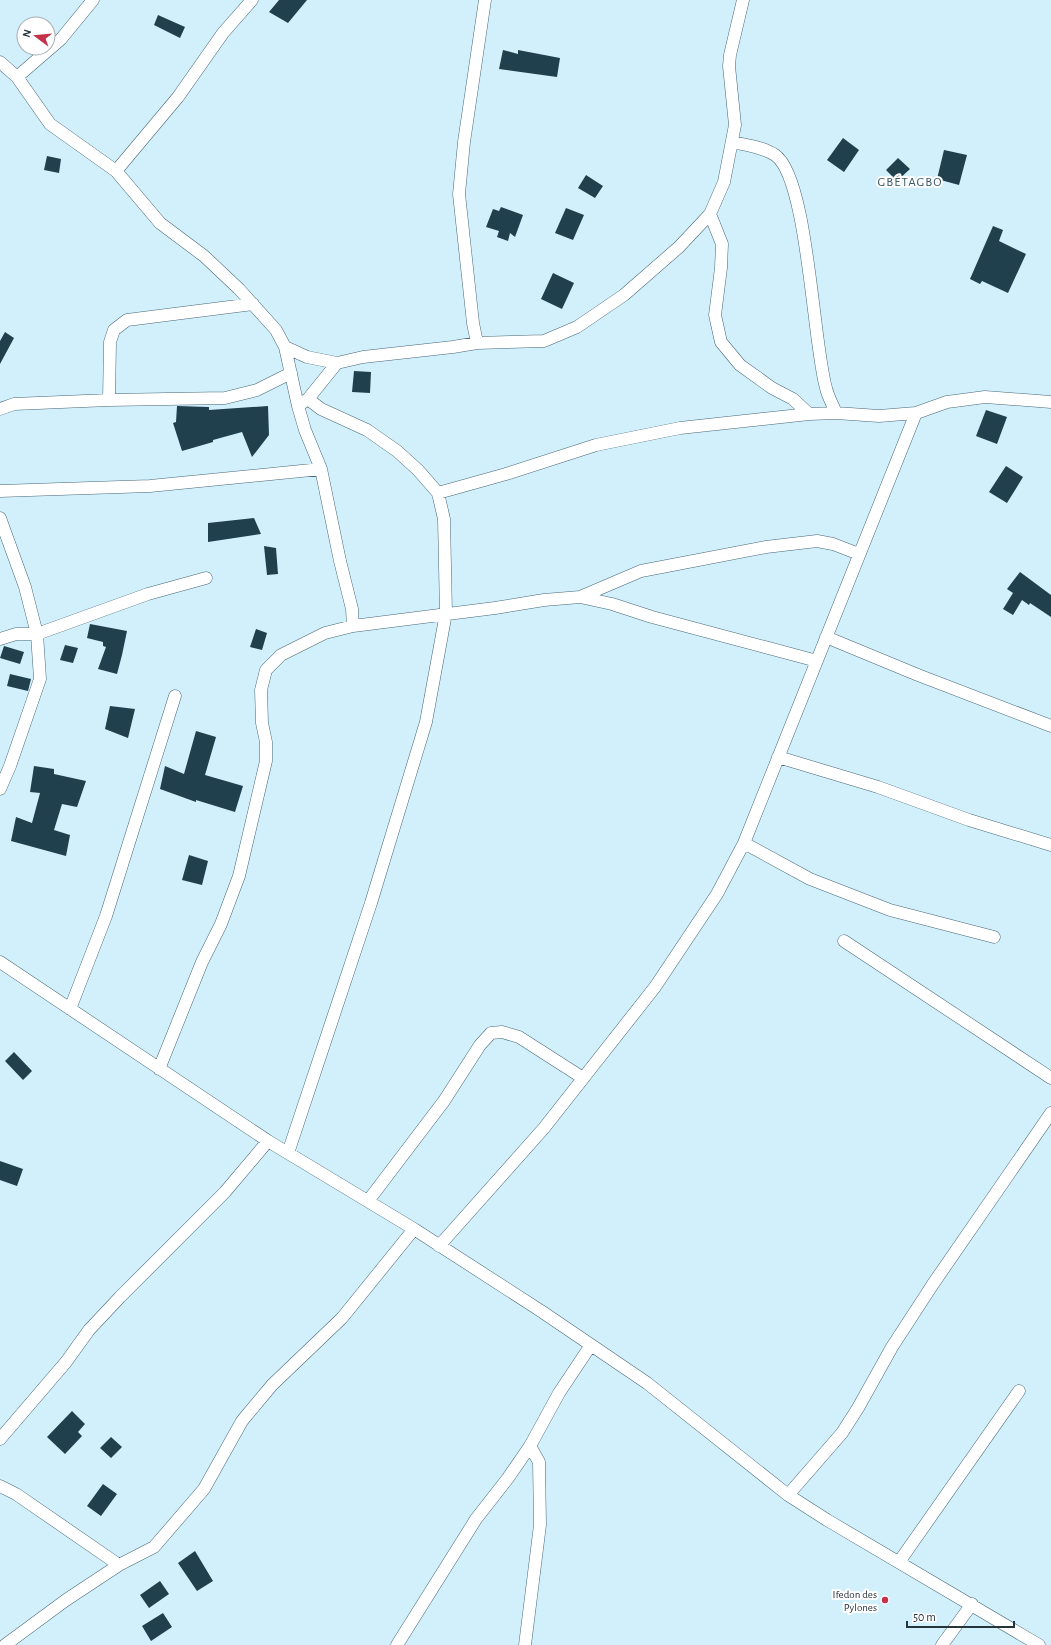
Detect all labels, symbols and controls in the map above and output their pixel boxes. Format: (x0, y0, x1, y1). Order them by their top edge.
north arrow (16, 16, 56, 56)
text: N (21, 28, 33, 39)
district label: GBÉTAGBO (877, 175, 943, 189)
place label: Ifedon des Pylones (833, 1589, 877, 1613)
marker: Ifedon des Pylones (880, 1595, 890, 1605)
scale bar (907, 1603, 1014, 1629)
text: 50 m (913, 1611, 936, 1623)

